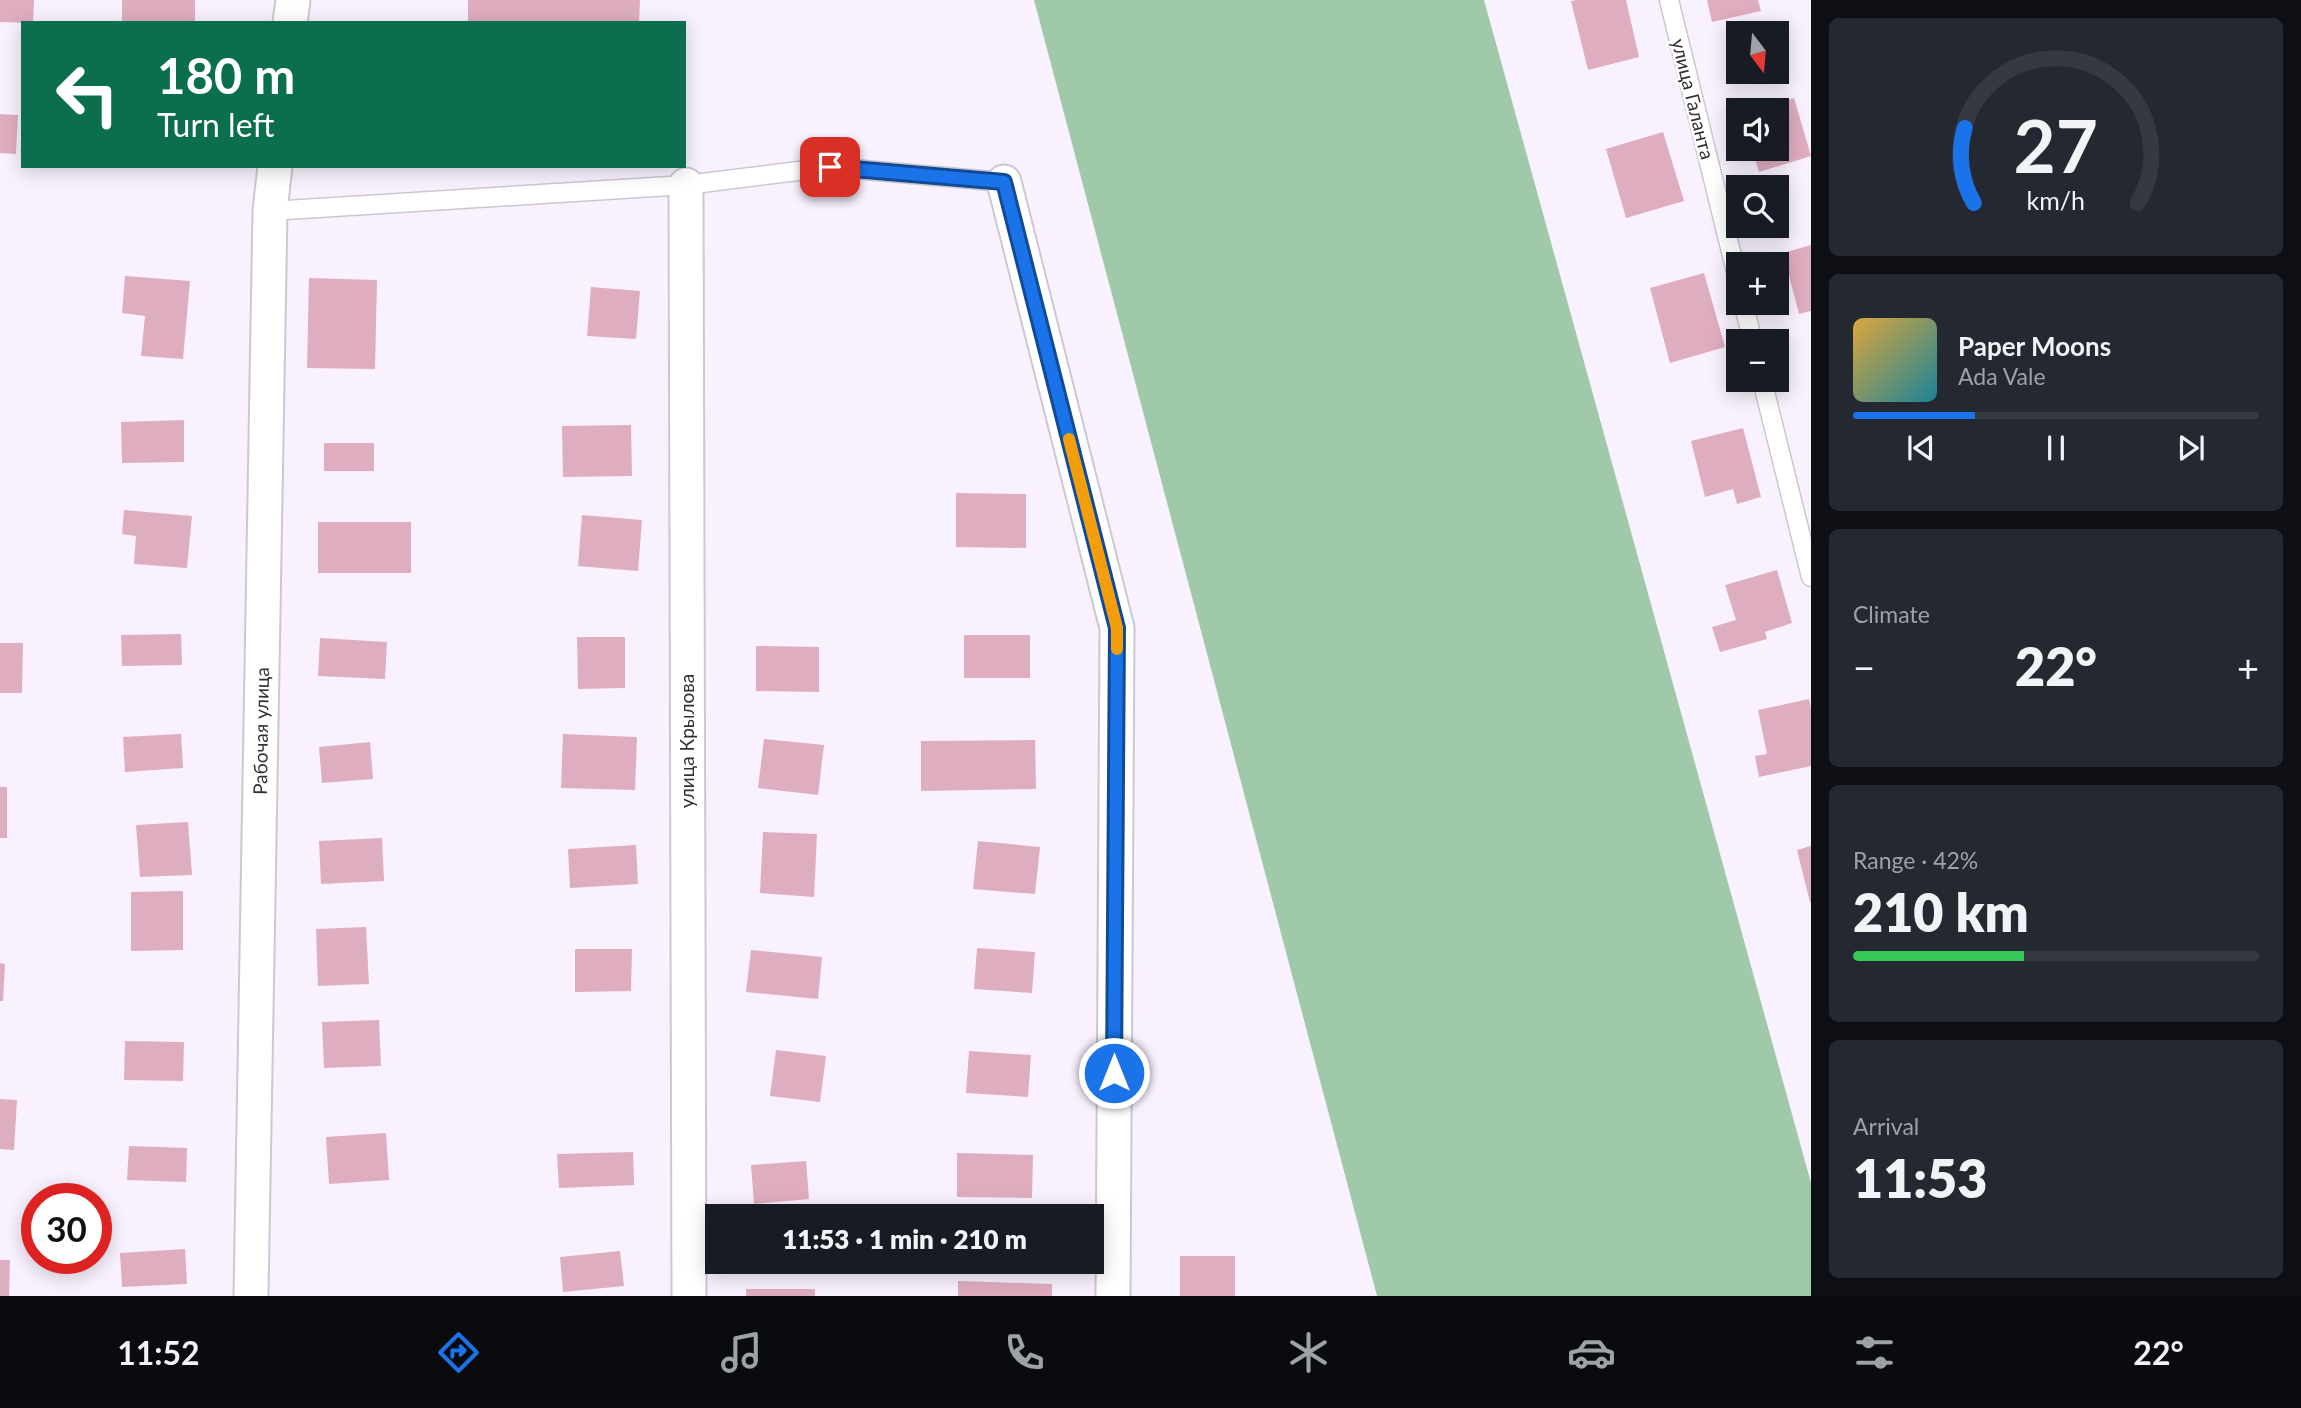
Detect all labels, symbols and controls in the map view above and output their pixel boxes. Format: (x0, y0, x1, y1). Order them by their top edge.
north arrow (1726, 21, 1788, 84)
map controls (1726, 21, 1789, 392)
street label: улица Галанта (1667, 36, 1720, 162)
text: 180 m (157, 46, 295, 104)
icon: left (42, 49, 133, 140)
button: sound (1726, 98, 1789, 161)
text: 27 (2014, 101, 2098, 189)
text: Turn left (157, 105, 274, 144)
pin (800, 137, 860, 197)
icon: arrive (811, 148, 849, 186)
button: search (1726, 175, 1789, 238)
text: km/h (2027, 185, 2085, 215)
button: + (1726, 252, 1789, 315)
button: − (1726, 329, 1789, 392)
text: Paper Moons (1958, 330, 2111, 362)
text: Ada Vale (1958, 362, 2046, 390)
icon: previous (1902, 429, 1940, 467)
icon: pause (2037, 429, 2075, 467)
icon: next (2172, 429, 2210, 467)
text: Climate (1853, 600, 1930, 628)
text: 22° (2015, 635, 2097, 697)
text: − (1853, 644, 1875, 690)
text: + (2237, 644, 2259, 690)
street label: Рабочая улица (248, 667, 273, 795)
street label: улица Крылова (675, 674, 698, 808)
text: Range · 42% (1853, 846, 1978, 874)
text: 210 km (1853, 881, 2029, 943)
position arrow (1077, 1036, 1151, 1110)
text: Arrival (1853, 1112, 1919, 1140)
text: 11:53 (1853, 1147, 1987, 1209)
speed limit sign: 30 (21, 1183, 112, 1274)
text: 11:53 · 1 min · 210 m (782, 1223, 1027, 1255)
icon: directions (434, 1328, 483, 1377)
icon: music (717, 1328, 766, 1377)
icon: phone (1000, 1328, 1049, 1377)
icon: climate (1284, 1328, 1333, 1377)
icon: car (1567, 1328, 1616, 1377)
icon: filters (1850, 1328, 1899, 1377)
text: 11:52 (117, 1333, 200, 1372)
text: 22° (2133, 1333, 2184, 1372)

